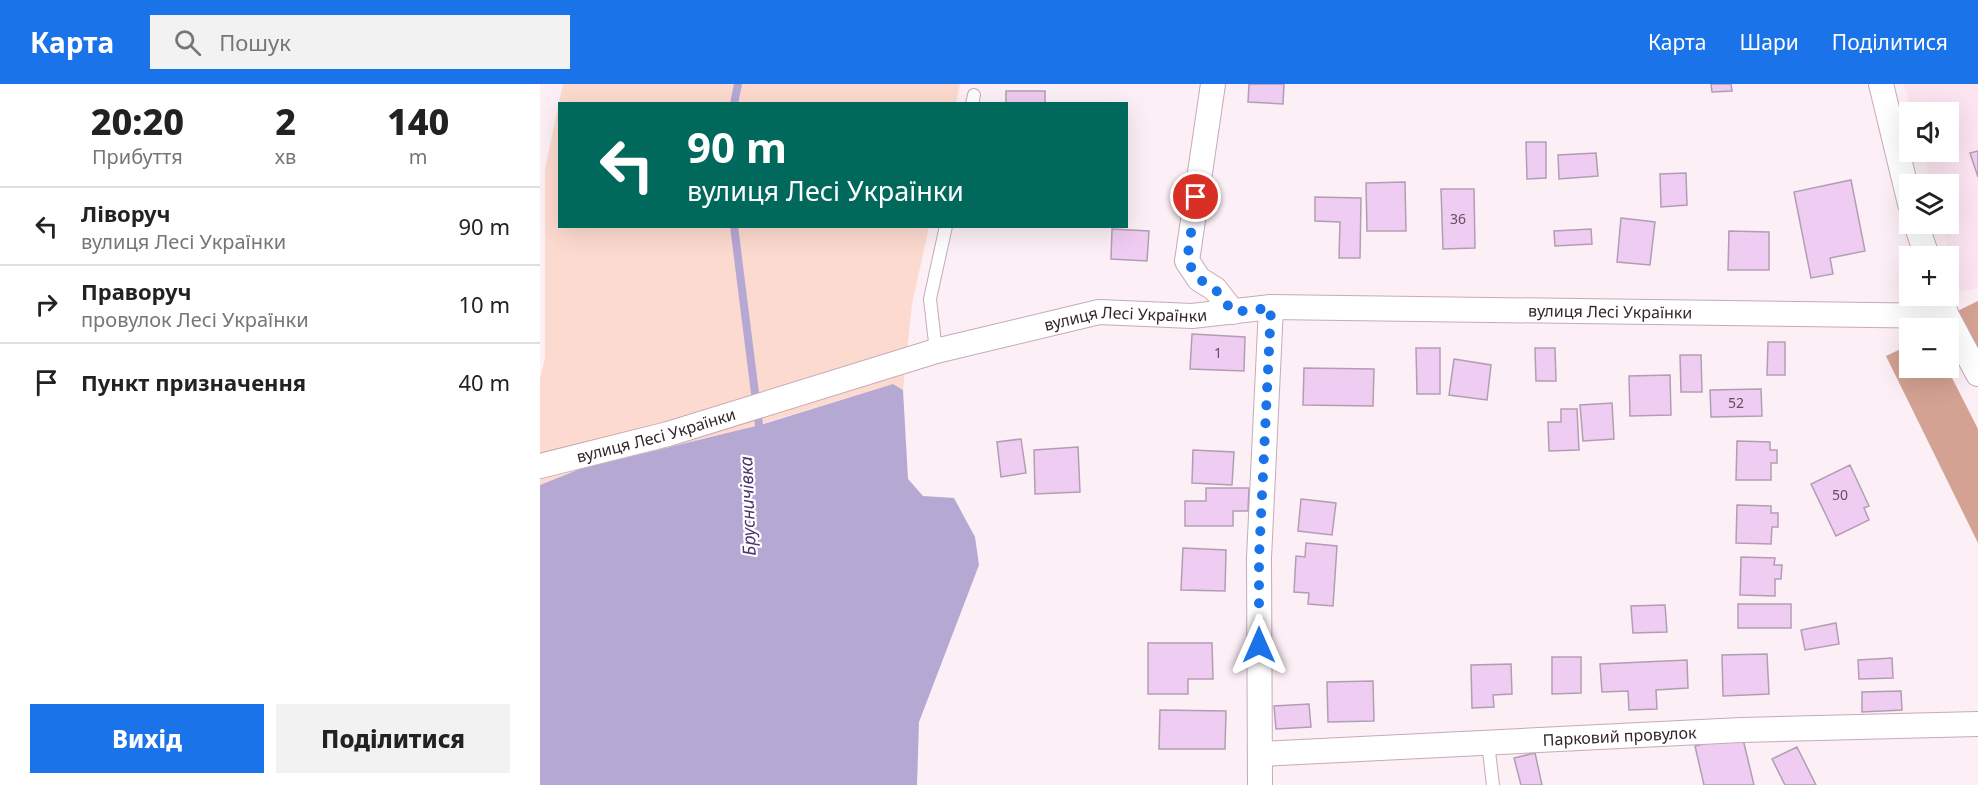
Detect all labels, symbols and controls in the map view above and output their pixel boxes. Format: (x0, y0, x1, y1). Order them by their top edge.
search box (150, 15, 570, 69)
text: Карта (30, 23, 114, 61)
icon: search (171, 26, 204, 59)
text: Пошук (219, 27, 291, 57)
text: Карта (1648, 28, 1707, 56)
text: Шари (1740, 28, 1799, 56)
text: Поділитися (1832, 28, 1948, 56)
text: 20:20 (91, 97, 184, 146)
text: 2 (275, 97, 296, 146)
text: 140 (387, 97, 449, 146)
map controls (1899, 102, 1959, 378)
button: sound (1899, 102, 1959, 162)
text: 90 m (687, 118, 787, 175)
icon: left (588, 126, 666, 204)
text: Прибуття (92, 143, 183, 170)
text: хв (275, 143, 296, 170)
text: m (409, 143, 427, 170)
pin (1170, 171, 1221, 222)
text: вулиця Лесі Українки (687, 172, 964, 209)
button: layers (1899, 174, 1959, 234)
icon: arrive (1179, 180, 1212, 213)
text: Ліворуч (81, 198, 171, 228)
house number: 36 (1450, 209, 1466, 228)
icon: left (30, 210, 63, 243)
text: 90 m (459, 211, 510, 241)
text: вулиця Лесі Українки (81, 228, 286, 255)
button: + (1899, 246, 1959, 306)
text: Праворуч (81, 276, 192, 306)
icon: right (30, 288, 63, 321)
text: 10 m (459, 289, 510, 319)
street label: вулиця Лесі Українки (1528, 299, 1693, 324)
street label: вулиця Лесі Українки (1042, 301, 1208, 336)
text: провулок Лесі Українки (81, 306, 309, 333)
button: − (1899, 318, 1959, 378)
house number: 1 (1214, 343, 1222, 362)
icon: arrive (30, 366, 63, 399)
text: Пункт призначення (81, 367, 306, 397)
text: 40 m (459, 367, 510, 397)
house number: 52 (1728, 393, 1744, 412)
street label: вулиця Лесі Українки (574, 403, 738, 467)
water label: Брусничівка (733, 456, 761, 556)
house number: 50 (1832, 485, 1848, 504)
position arrow (1227, 613, 1291, 677)
button: Вихід (30, 704, 264, 773)
button: Поділитися (276, 704, 510, 773)
street label: Парковий провулок (1542, 721, 1697, 751)

